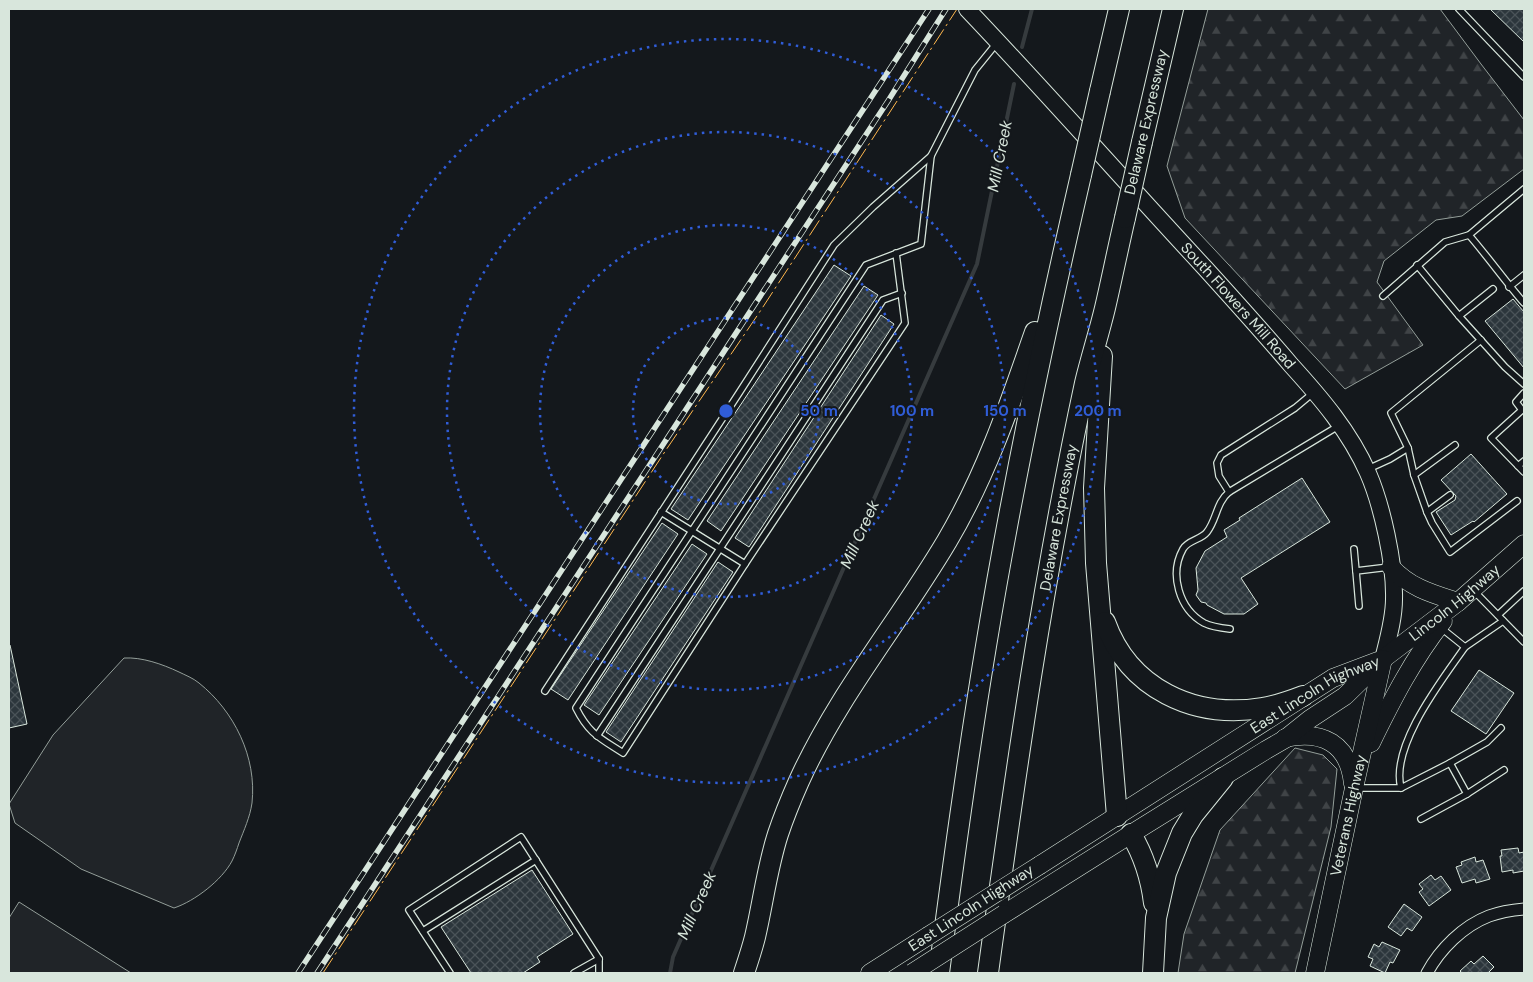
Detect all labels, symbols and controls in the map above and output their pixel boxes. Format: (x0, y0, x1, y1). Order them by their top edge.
street label: Delaware Expressway (1120, 47, 1173, 197)
water label: Mill Creek (982, 118, 1017, 194)
street label: South Flowers Mill Road (1176, 238, 1300, 373)
text: 50 m (800, 401, 838, 421)
text: 100 m (890, 401, 934, 421)
text: 150 m (984, 401, 1027, 421)
text: 200 m (1074, 401, 1122, 421)
centre of rings (717, 402, 735, 420)
street label: Delaware Expressway (1035, 442, 1082, 592)
water label: Mill Creek (835, 496, 884, 572)
street label: Lincoln Highway (1405, 559, 1505, 646)
street label: East Lincoln Highway (1246, 651, 1383, 738)
street label: Veterans Highway (1326, 752, 1371, 878)
street label: East Lincoln Highway (905, 860, 1038, 956)
water label: Mill Creek (672, 867, 721, 943)

